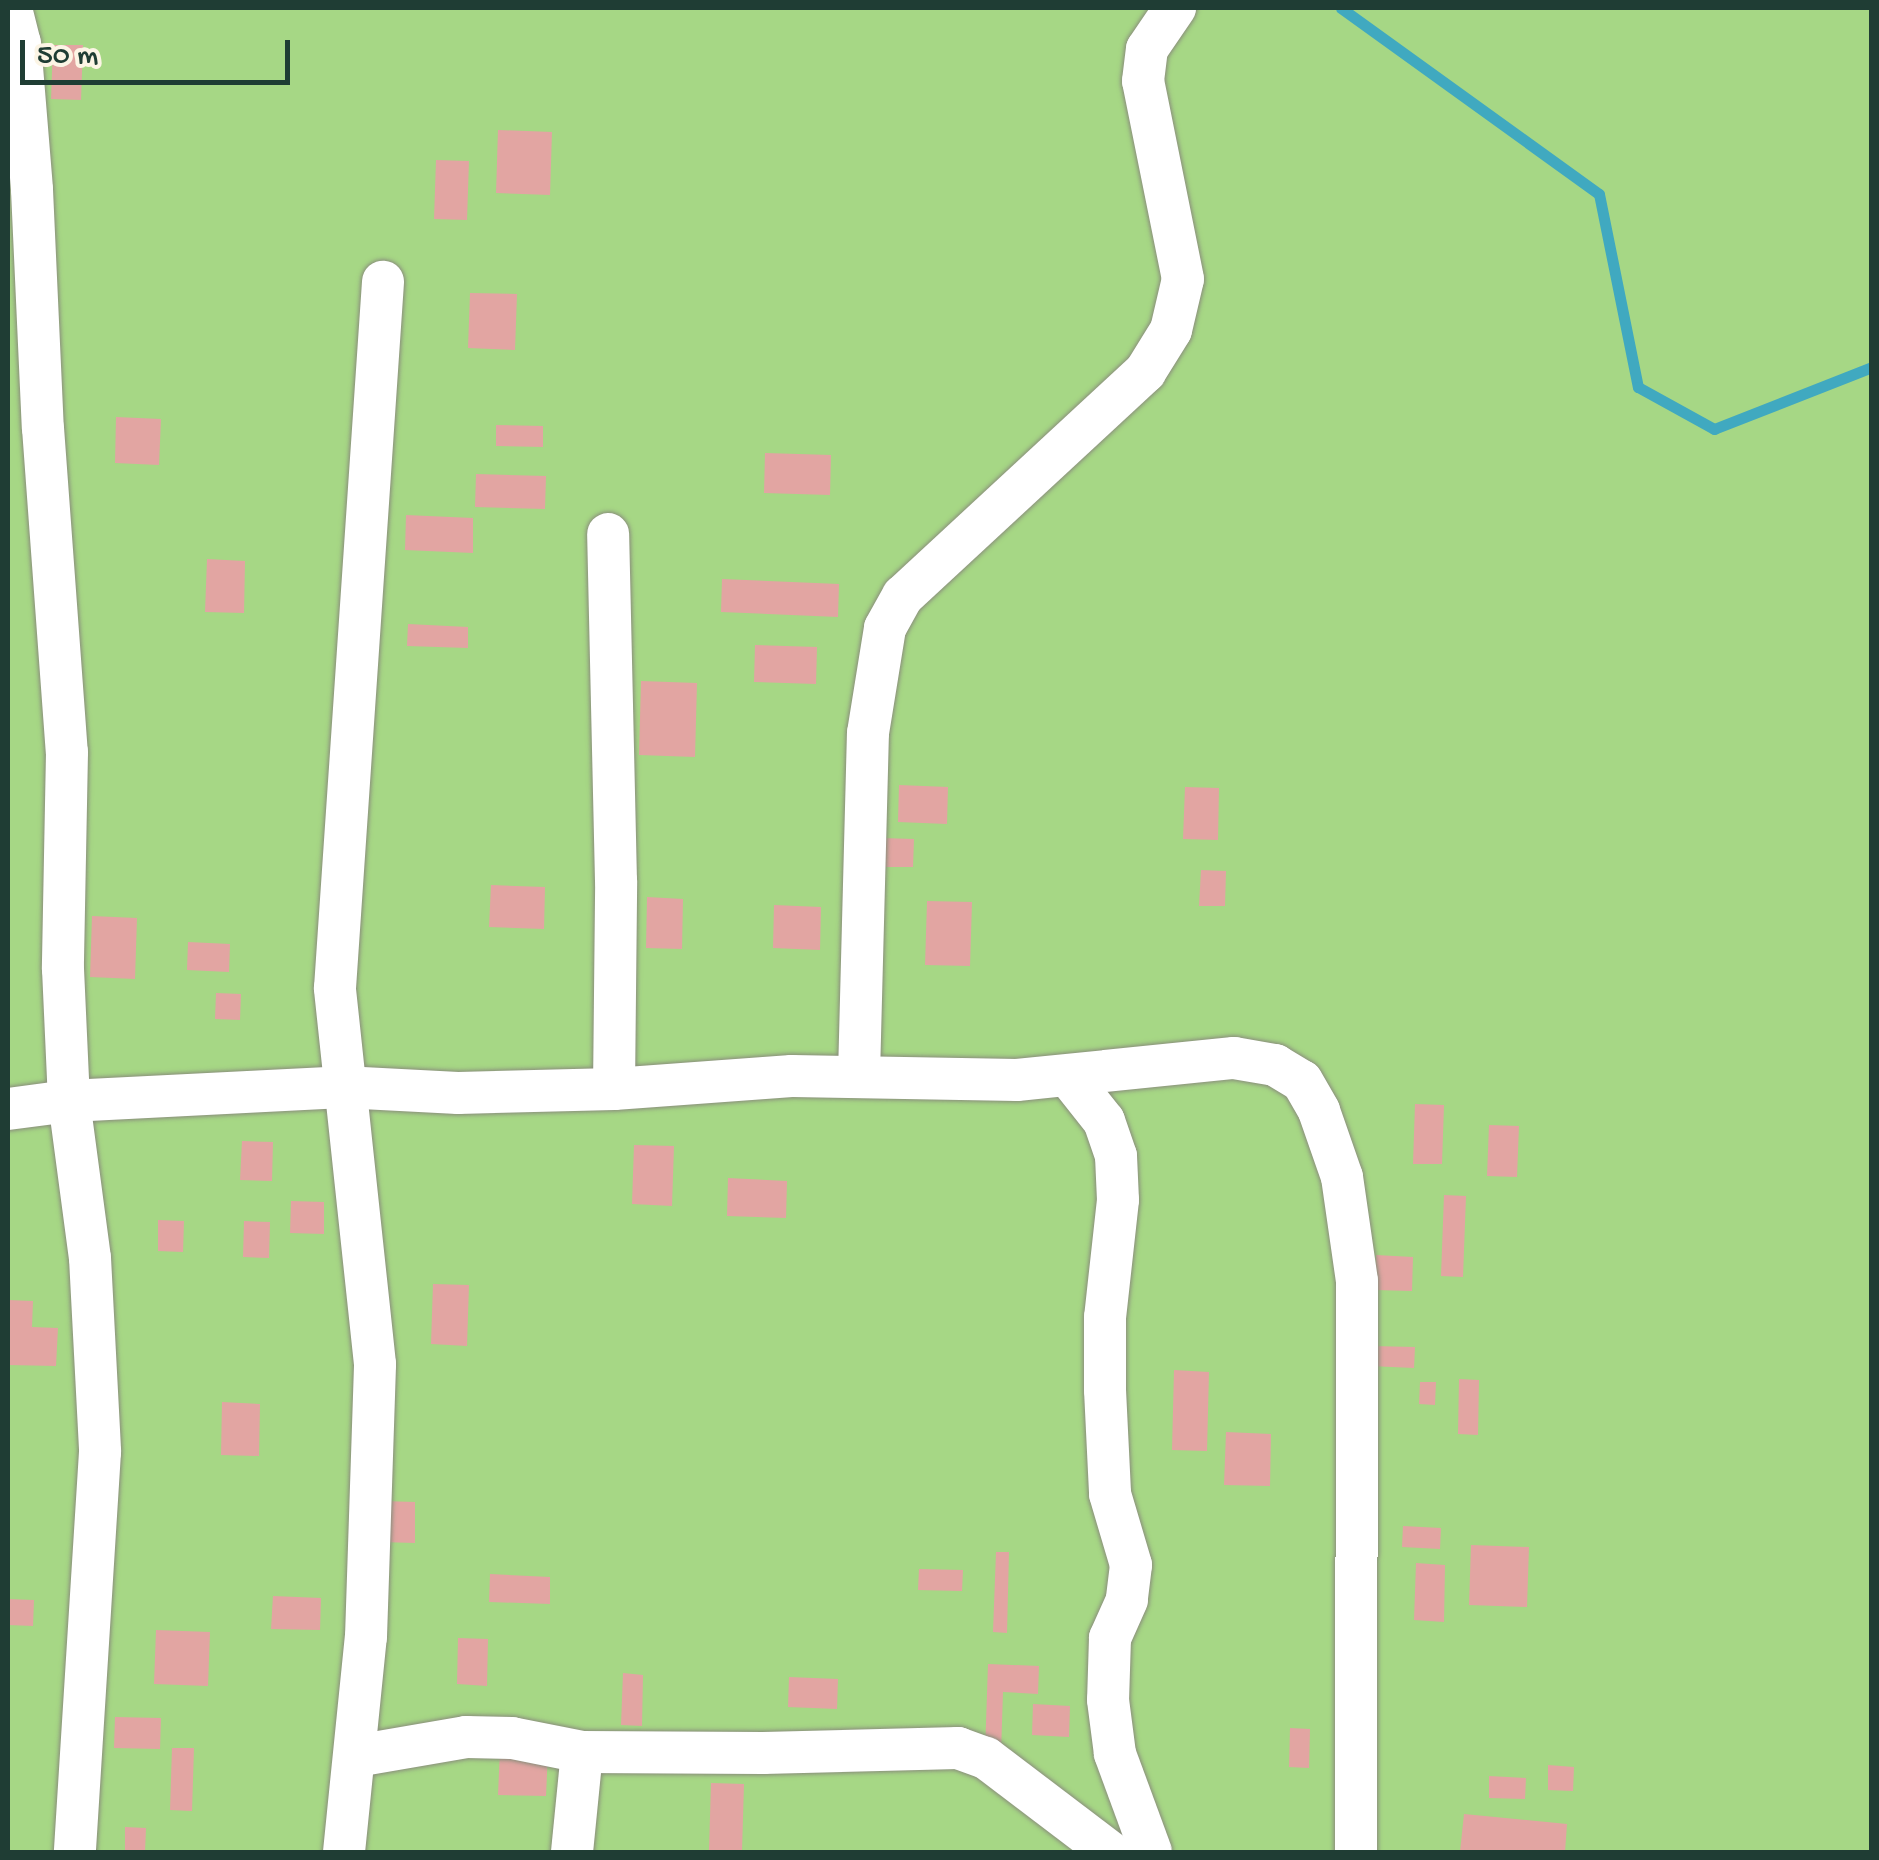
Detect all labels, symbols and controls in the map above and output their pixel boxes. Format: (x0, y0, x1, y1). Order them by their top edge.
scale bar (25, 20, 295, 82)
text: 50 m (37, 40, 98, 75)

